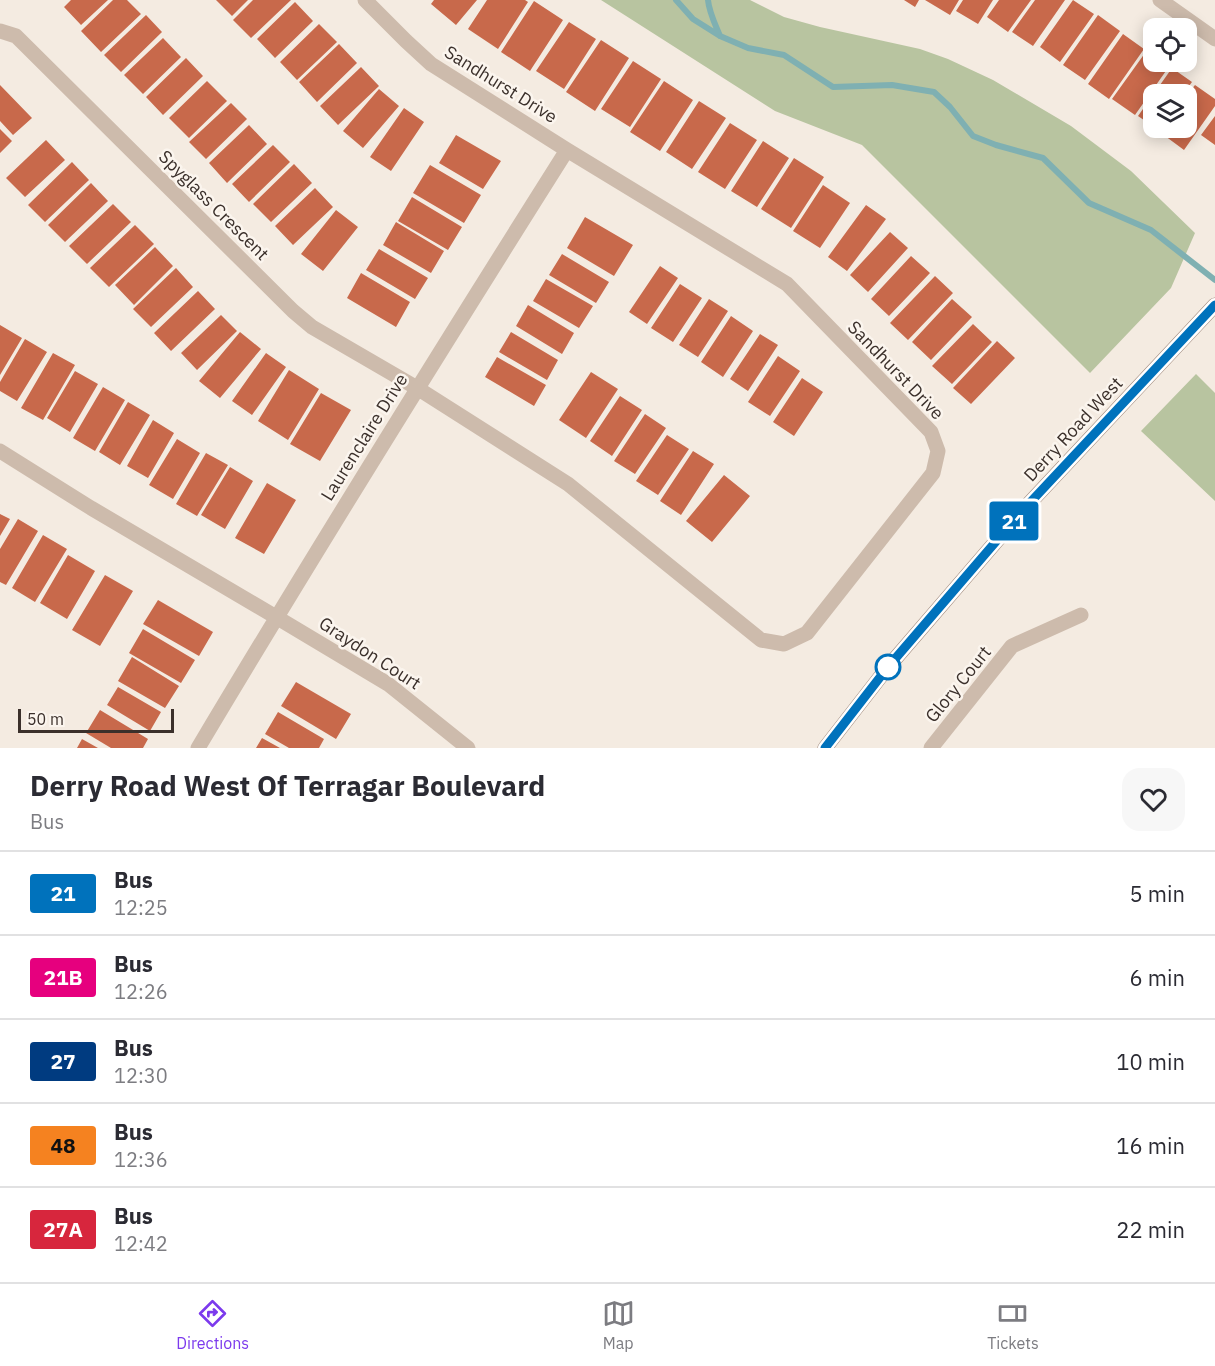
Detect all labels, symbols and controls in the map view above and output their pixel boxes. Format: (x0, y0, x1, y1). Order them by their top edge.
map controls (1143, 18, 1197, 138)
button: locate (1143, 18, 1197, 72)
street label: Sandhurst Drive (440, 40, 562, 128)
button: layers (1143, 84, 1197, 138)
street label: Spyglass Crescent (154, 145, 274, 265)
street label: Sandhurst Drive (843, 316, 949, 424)
street label: Laurenclaire Drive (316, 369, 412, 505)
street label: Derry Road West (1019, 372, 1127, 486)
line badge: 21 (987, 502, 1041, 540)
text: 21 (1001, 507, 1027, 535)
street label: Graydon Court (315, 612, 425, 694)
street label: Glory Court (920, 641, 996, 727)
unlabelled marker (875, 654, 901, 680)
scale bar (18, 706, 174, 734)
text: 50 m (27, 709, 64, 729)
text: Derry Road West Of Terragar Boulevard (30, 767, 545, 804)
button: heart (1122, 768, 1185, 831)
text: Bus (30, 808, 64, 835)
text: Bus (114, 865, 153, 894)
text: 21 (50, 879, 76, 907)
text: 5 min (1129, 879, 1185, 908)
text: 12:25 (114, 894, 168, 921)
text: Bus (114, 949, 153, 978)
text: 21B (43, 963, 83, 991)
text: 6 min (1129, 963, 1185, 992)
text: 12:26 (114, 978, 168, 1005)
text: Bus (114, 1033, 153, 1062)
text: 27 (50, 1047, 76, 1075)
text: 10 min (1116, 1047, 1185, 1076)
text: 12:30 (114, 1062, 168, 1089)
text: Bus (114, 1117, 153, 1146)
text: 48 (50, 1131, 76, 1159)
text: 16 min (1116, 1131, 1185, 1160)
text: 12:36 (114, 1146, 168, 1173)
text: Bus (114, 1201, 153, 1230)
text: 27A (43, 1215, 83, 1243)
text: 22 min (1116, 1215, 1185, 1244)
text: 12:42 (114, 1230, 168, 1257)
tab: Directions (176, 1297, 249, 1353)
tab: Map (602, 1297, 635, 1353)
tab: Tickets (987, 1297, 1039, 1353)

